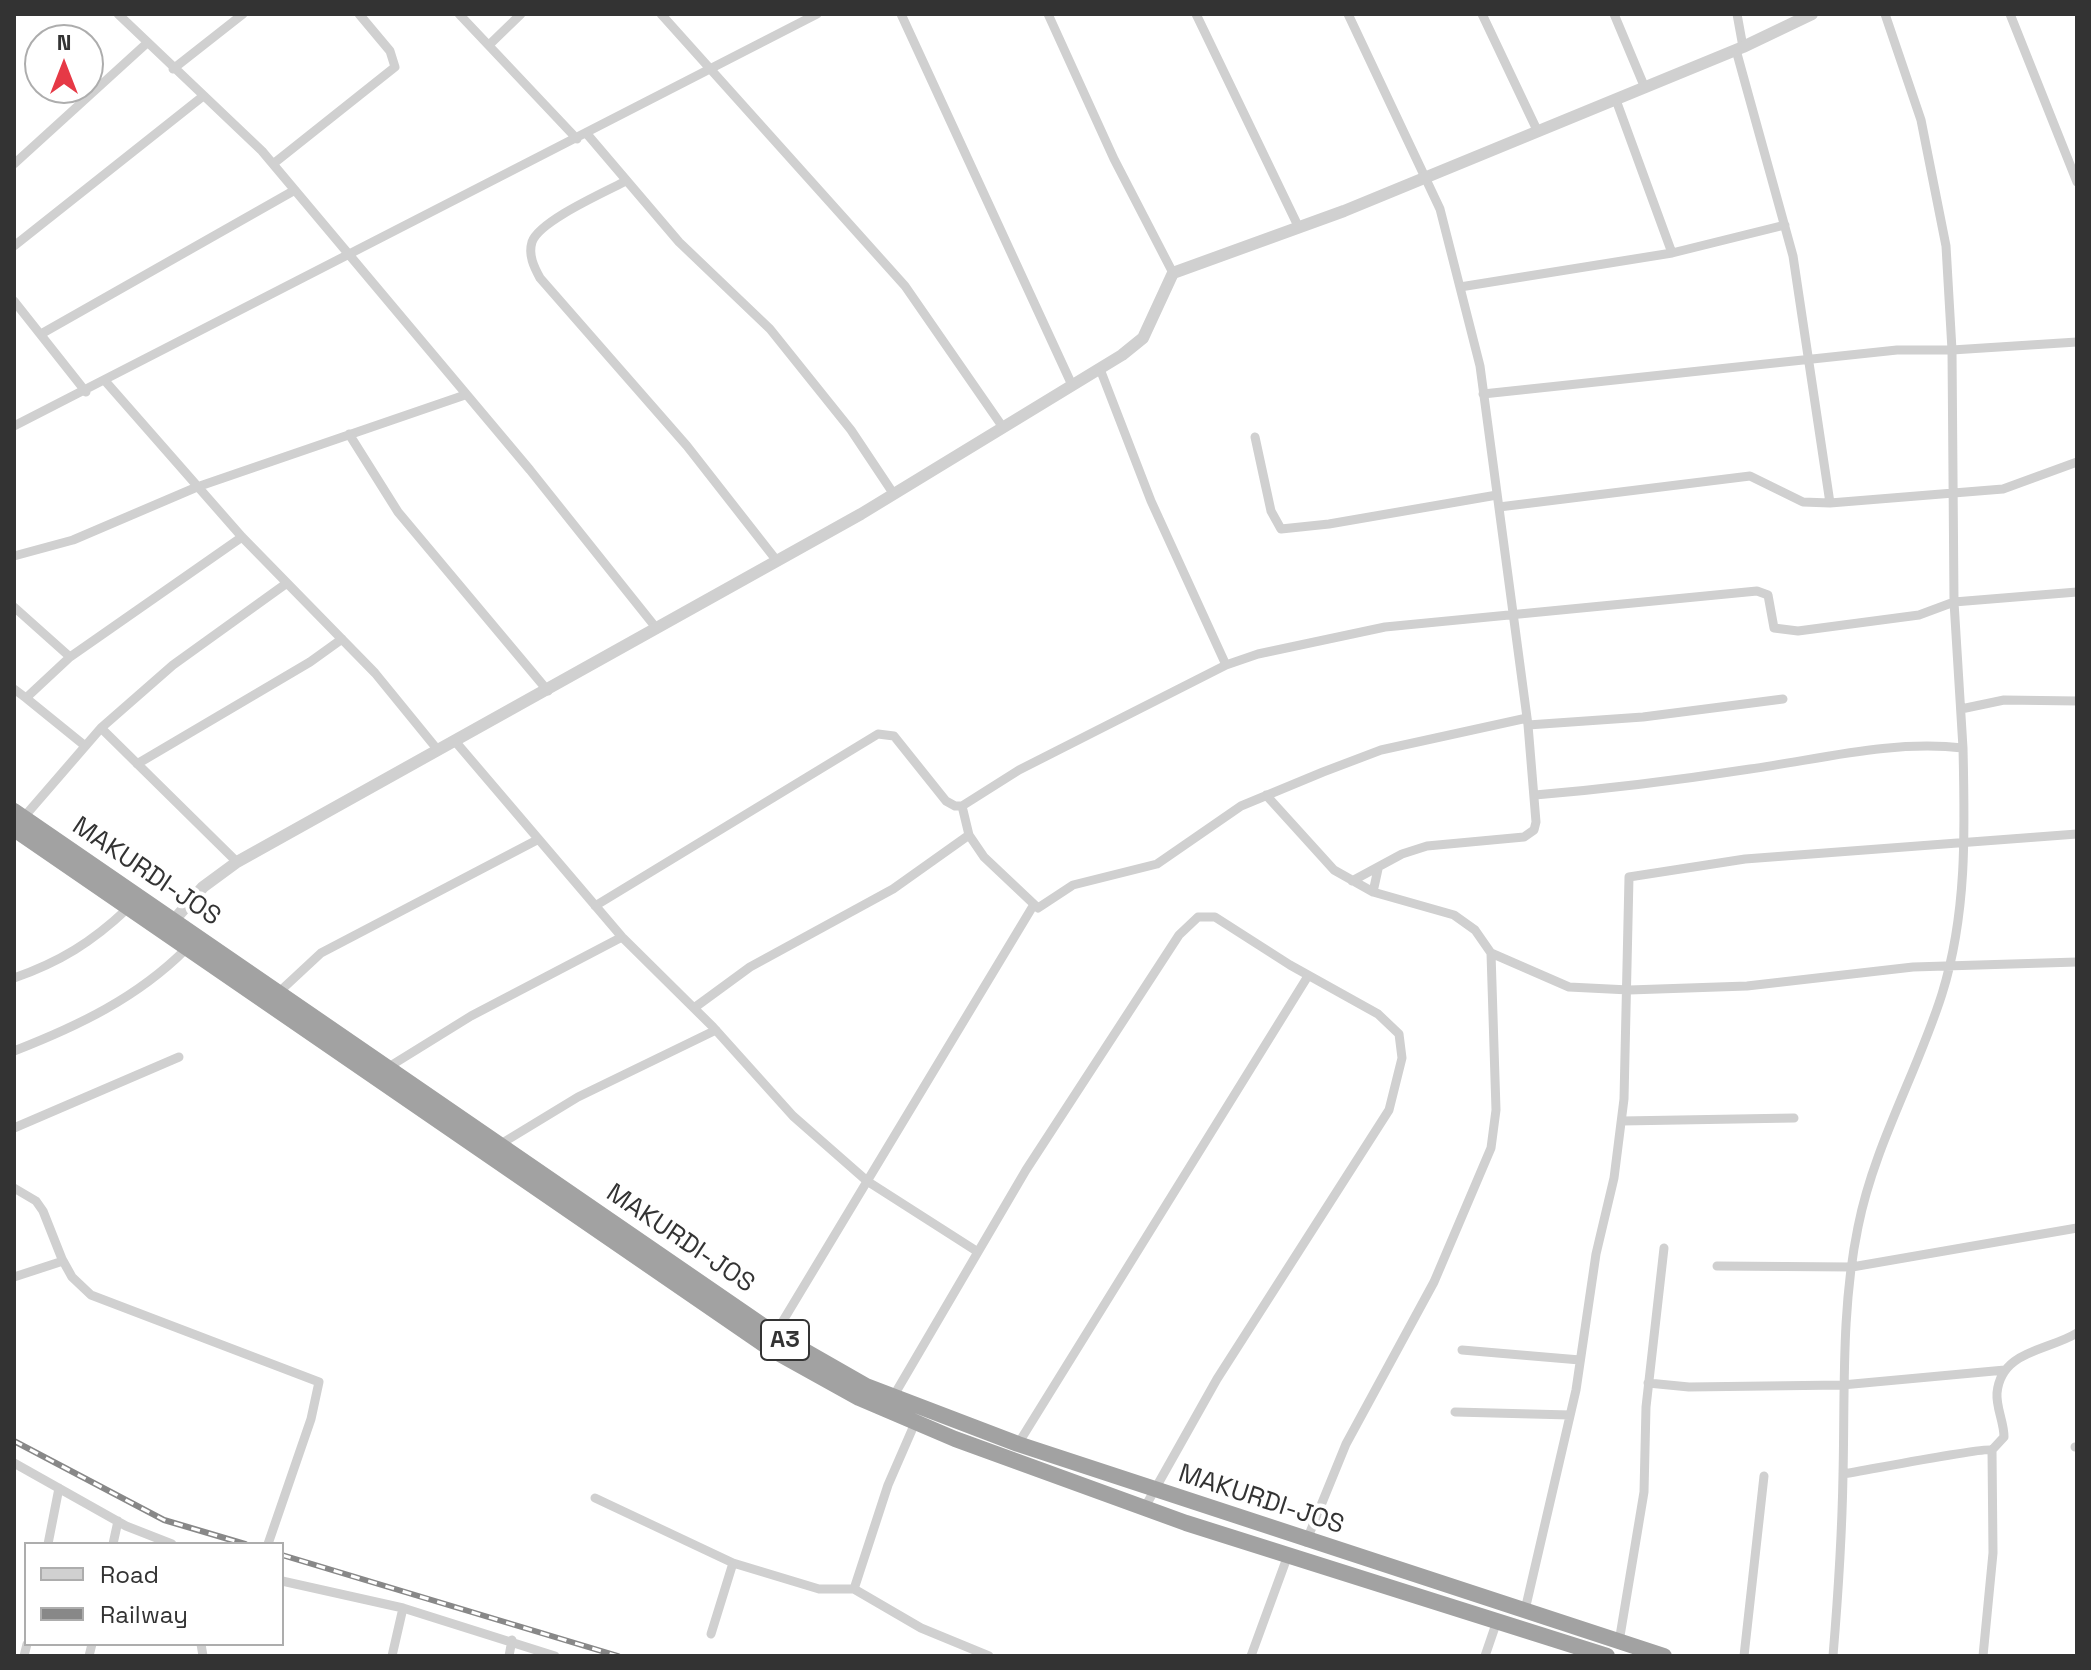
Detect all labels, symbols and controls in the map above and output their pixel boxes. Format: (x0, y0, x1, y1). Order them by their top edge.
north arrow (24, 24, 104, 104)
text: N (57, 28, 71, 56)
street label: MAKURDI-JOS (66, 811, 226, 933)
street label: MAKURDI-JOS (600, 1178, 760, 1300)
road number: A3 (761, 1320, 809, 1360)
street label: MAKURDI-JOS (1174, 1459, 1348, 1541)
legend (24, 1542, 284, 1646)
text: Road (100, 1559, 159, 1590)
text: Railway (100, 1599, 188, 1630)

